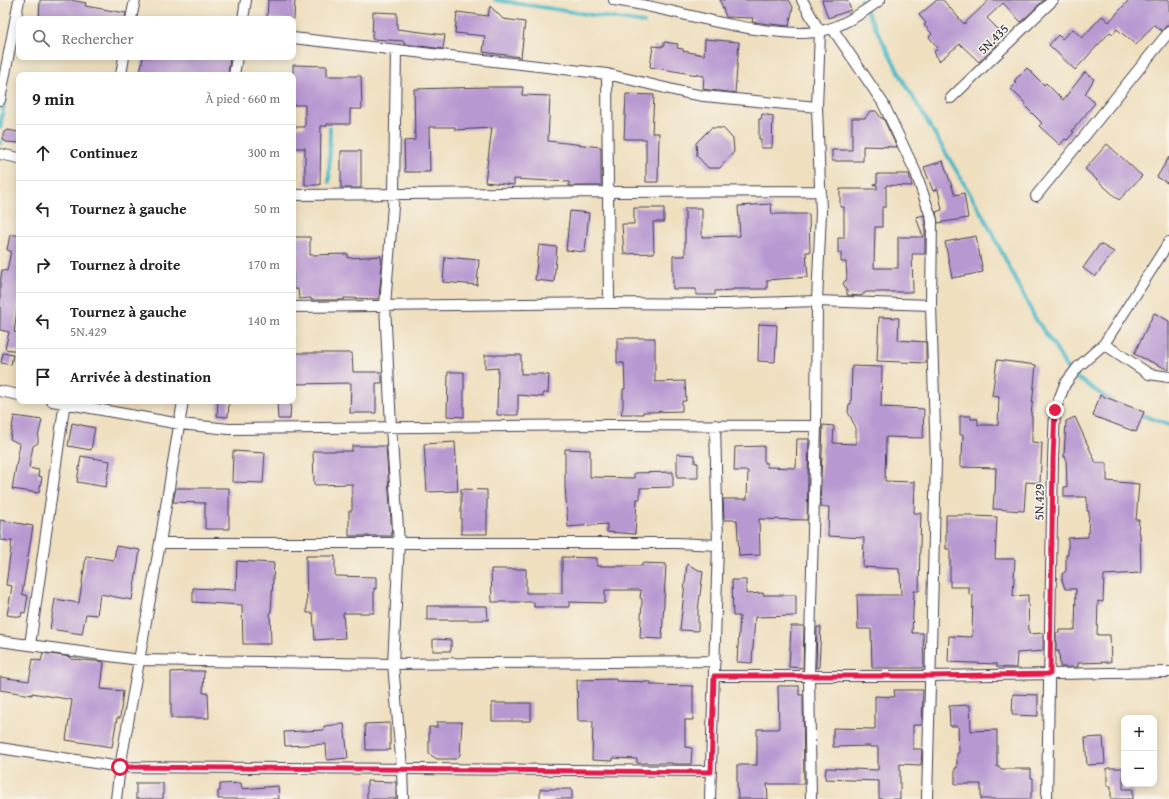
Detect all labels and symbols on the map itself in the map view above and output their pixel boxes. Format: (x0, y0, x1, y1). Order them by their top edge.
street label: 5N.435 (973, 19, 1013, 59)
route end (1046, 401, 1064, 419)
street label: 5N.429 (1029, 483, 1049, 521)
route start (111, 758, 129, 776)

